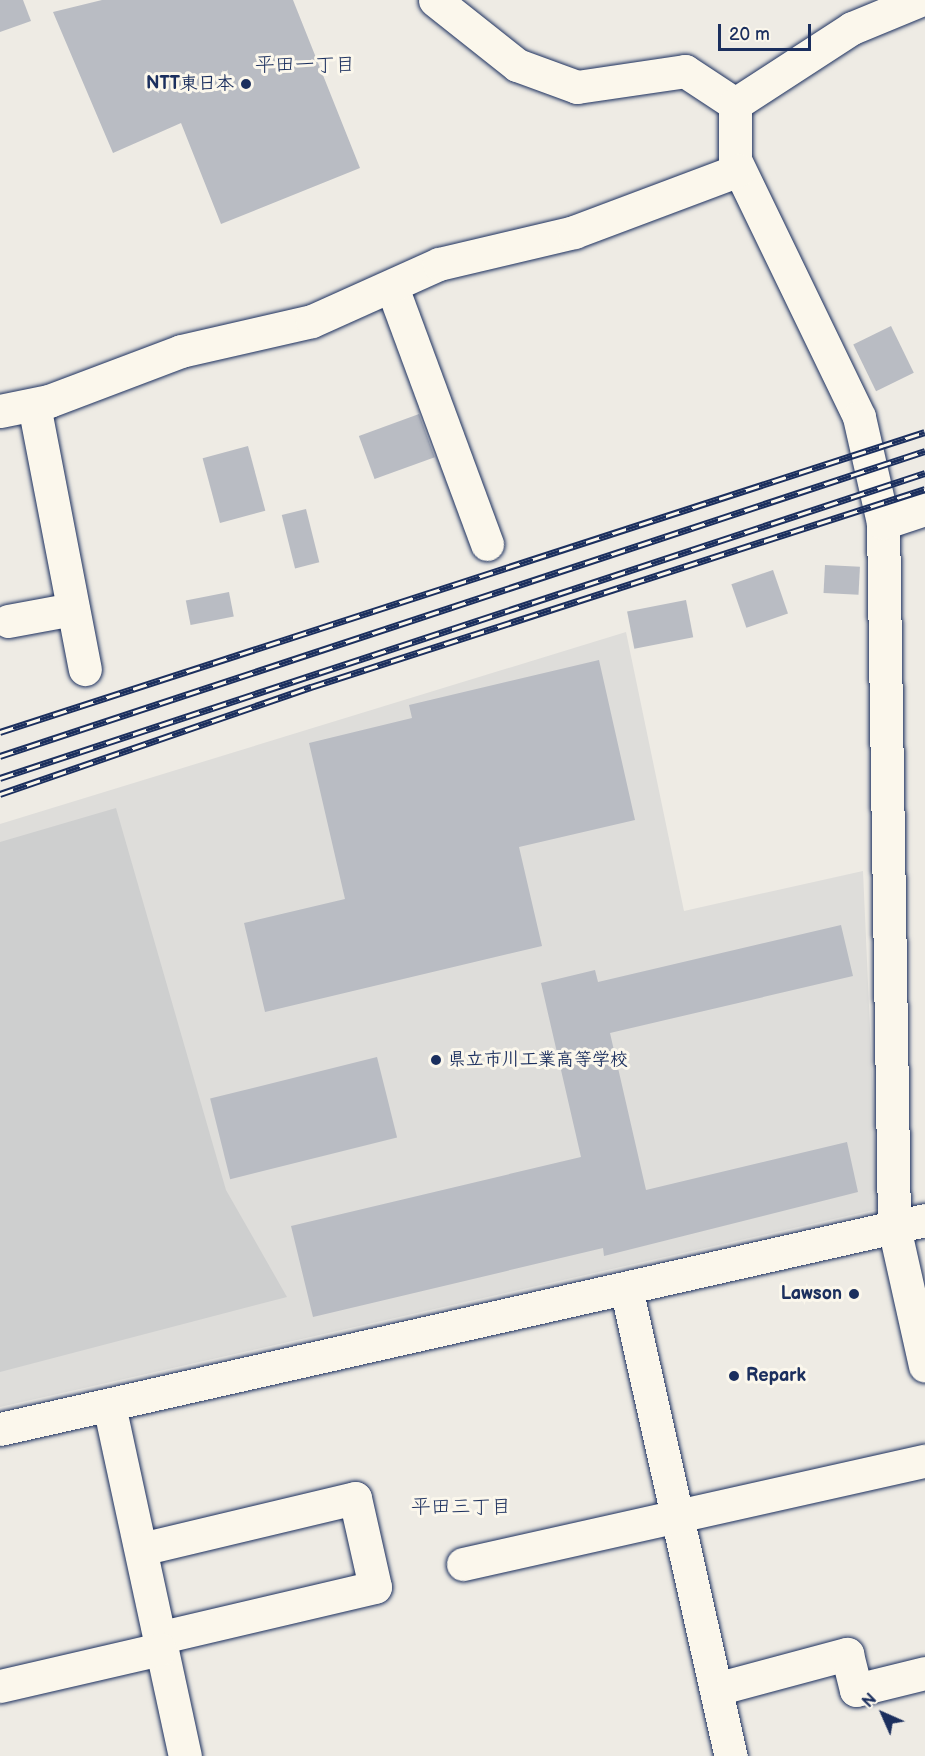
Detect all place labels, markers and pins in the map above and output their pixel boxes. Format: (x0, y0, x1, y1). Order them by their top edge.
place label: NTT東日本 (146, 73, 234, 95)
marker: NTT東日本 (239, 77, 253, 91)
place label: 県立市川工業高等学校 (448, 1049, 628, 1071)
marker: 県立市川工業高等学校 (429, 1053, 443, 1067)
place label: Lawson (781, 1283, 842, 1305)
marker: Lawson (847, 1287, 861, 1301)
place label: Repark (746, 1365, 806, 1387)
marker: Repark (727, 1369, 741, 1383)

